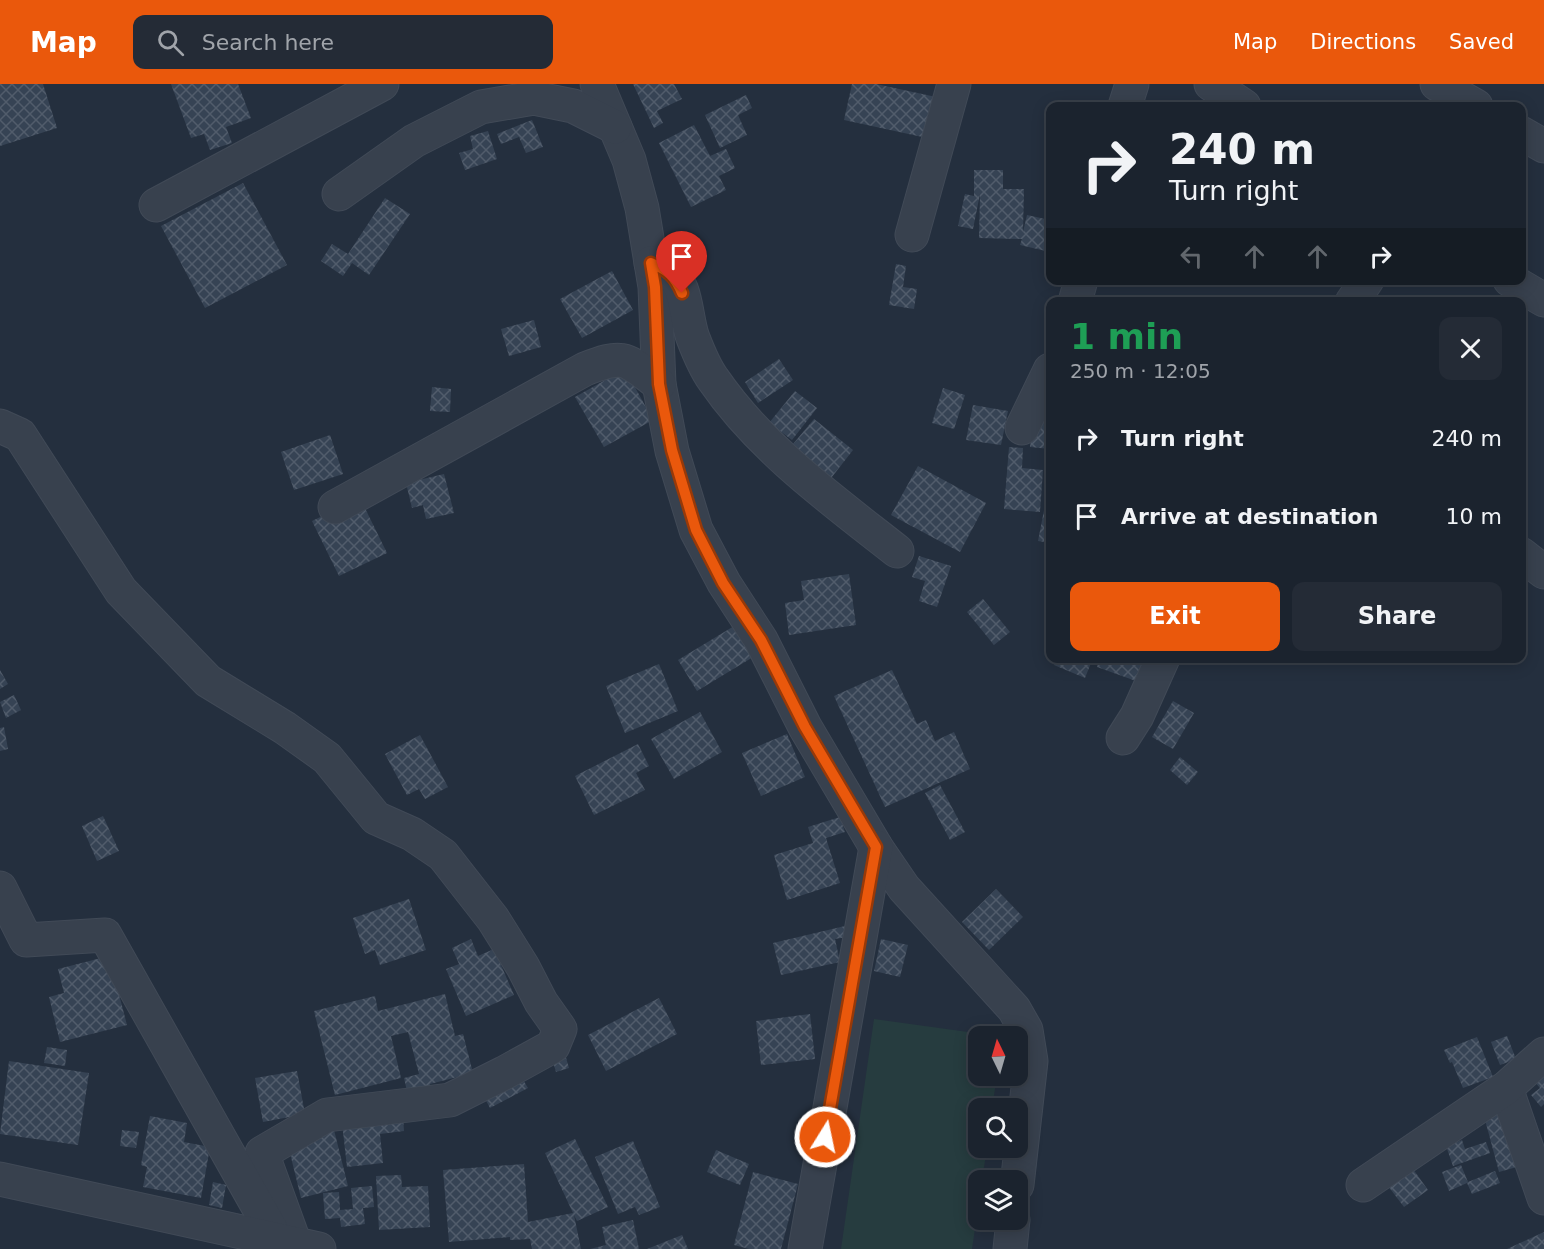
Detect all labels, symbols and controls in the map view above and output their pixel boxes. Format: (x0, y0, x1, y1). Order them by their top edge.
search box (133, 15, 553, 69)
text: Map (30, 26, 97, 59)
icon: search (154, 26, 187, 59)
text: Search here (202, 30, 334, 55)
text: Map (1233, 30, 1277, 54)
text: Directions (1310, 30, 1416, 54)
text: Saved (1449, 30, 1514, 54)
text: 240 m (1169, 125, 1315, 174)
icon: right (1070, 126, 1148, 204)
text: Turn right (1169, 175, 1298, 206)
pin (656, 231, 707, 293)
icon: arrive (665, 240, 698, 273)
icon: left (1175, 240, 1208, 273)
icon: ahead (1238, 240, 1271, 273)
icon: ahead (1301, 240, 1334, 273)
icon: right (1364, 240, 1397, 273)
text: 1 min (1070, 316, 1183, 357)
button: close (1439, 317, 1502, 380)
text: 250 m · 12:05 (1070, 359, 1211, 383)
icon: right (1070, 422, 1103, 455)
text: Turn right (1121, 426, 1244, 451)
text: 240 m (1432, 426, 1502, 451)
icon: arrive (1070, 500, 1103, 533)
text: Arrive at destination (1121, 504, 1378, 529)
text: 10 m (1446, 504, 1502, 529)
button: Exit (1070, 582, 1280, 651)
button: Share (1292, 582, 1502, 651)
north arrow (968, 1026, 1028, 1086)
map controls (968, 1026, 1028, 1230)
button: search (968, 1098, 1028, 1158)
position arrow (793, 1105, 857, 1169)
button: layers (968, 1170, 1028, 1230)

